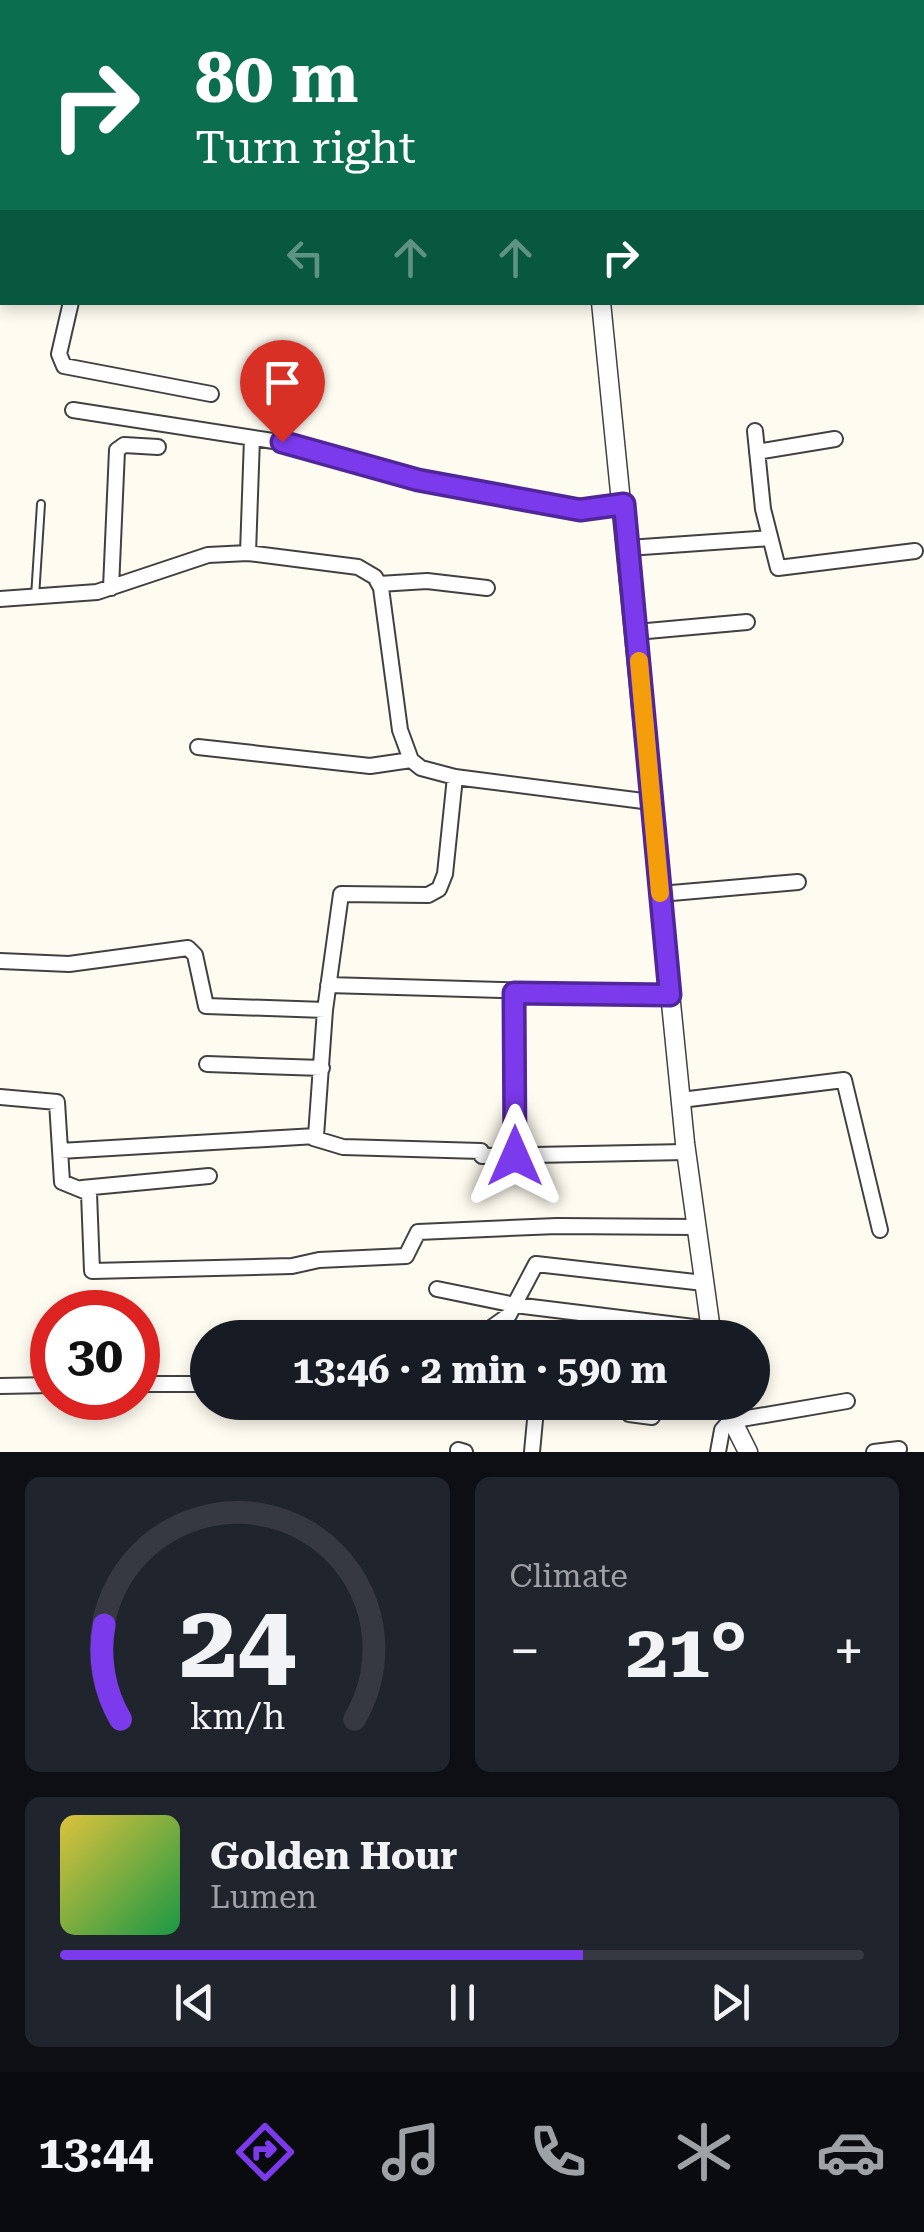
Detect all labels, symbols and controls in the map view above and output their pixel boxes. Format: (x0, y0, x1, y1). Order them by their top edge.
text: 80 m (195, 37, 359, 119)
icon: right (30, 40, 160, 170)
text: Turn right (195, 121, 416, 174)
icon: left (278, 230, 333, 285)
icon: ahead (383, 230, 438, 285)
icon: ahead (488, 230, 543, 285)
icon: right (593, 230, 648, 285)
pin (240, 340, 325, 443)
icon: arrive (255, 355, 310, 410)
position arrow (463, 1104, 567, 1208)
speed limit sign: 30 (30, 1290, 160, 1420)
text: 13:46 · 2 min · 590 m (293, 1348, 667, 1392)
text: Climate (510, 1557, 628, 1595)
text: 24 (179, 1581, 295, 1702)
text: 21° (626, 1607, 747, 1695)
text: − (510, 1619, 540, 1683)
text: + (833, 1619, 864, 1683)
text: km/h (189, 1696, 285, 1738)
text: Golden Hour (210, 1834, 458, 1878)
text: Lumen (210, 1878, 317, 1916)
icon: previous (167, 1975, 222, 2030)
icon: pause (435, 1975, 490, 2030)
icon: next (703, 1975, 758, 2030)
icon: directions (230, 2117, 300, 2187)
icon: music (376, 2117, 446, 2187)
icon: phone (523, 2117, 593, 2187)
icon: climate (669, 2117, 739, 2187)
icon: car (816, 2117, 886, 2187)
text: 13:44 (38, 2126, 153, 2179)

